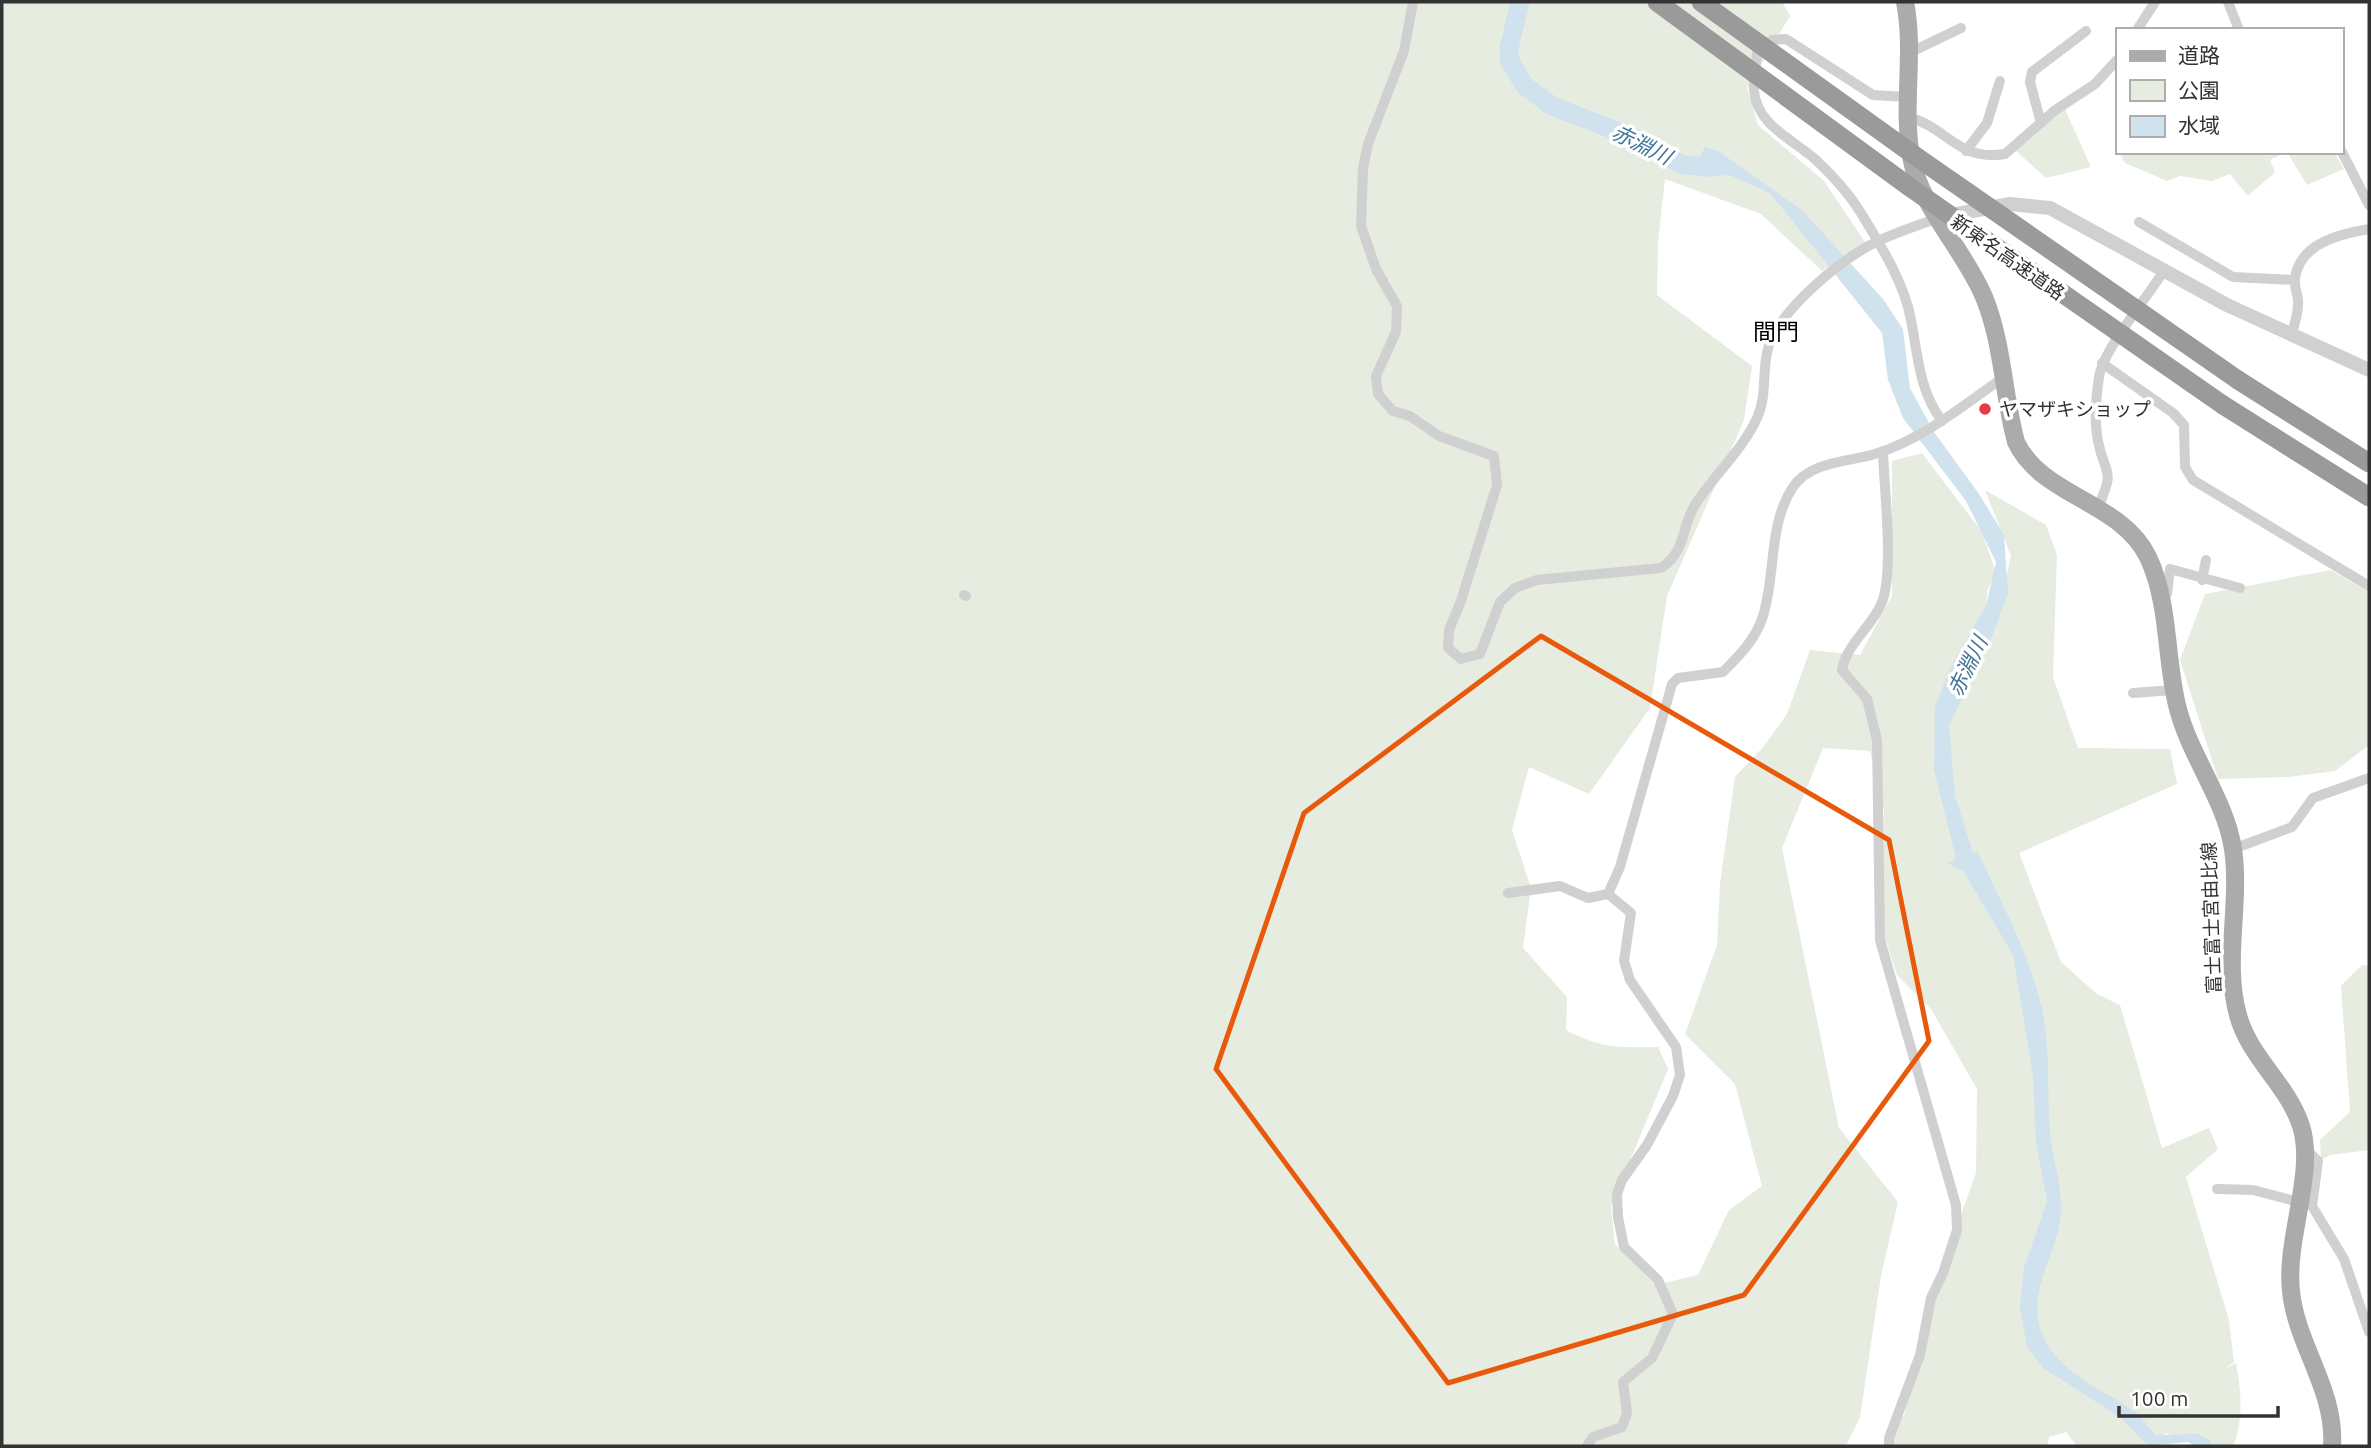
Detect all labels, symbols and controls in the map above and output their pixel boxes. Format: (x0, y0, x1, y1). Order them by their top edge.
legend (2116, 28, 2343, 154)
text: 道路 (2178, 43, 2220, 67)
text: 公園 (2178, 78, 2220, 102)
text: 水域 (2178, 113, 2220, 137)
water label: 赤淵川 (1608, 119, 1677, 169)
street label: 新東名高速道路 (1947, 210, 2069, 304)
district label: 間門 (1753, 319, 1799, 344)
place label: ヤマザキショップ (1999, 398, 2151, 420)
marker: ヤマザキショップ (1977, 401, 1993, 417)
water label: 赤淵川 (1942, 631, 1992, 700)
street label: 富士富士宮由比線 (2197, 842, 2225, 994)
scale bar (2119, 1374, 2278, 1418)
text: 100 m (2130, 1386, 2188, 1410)

